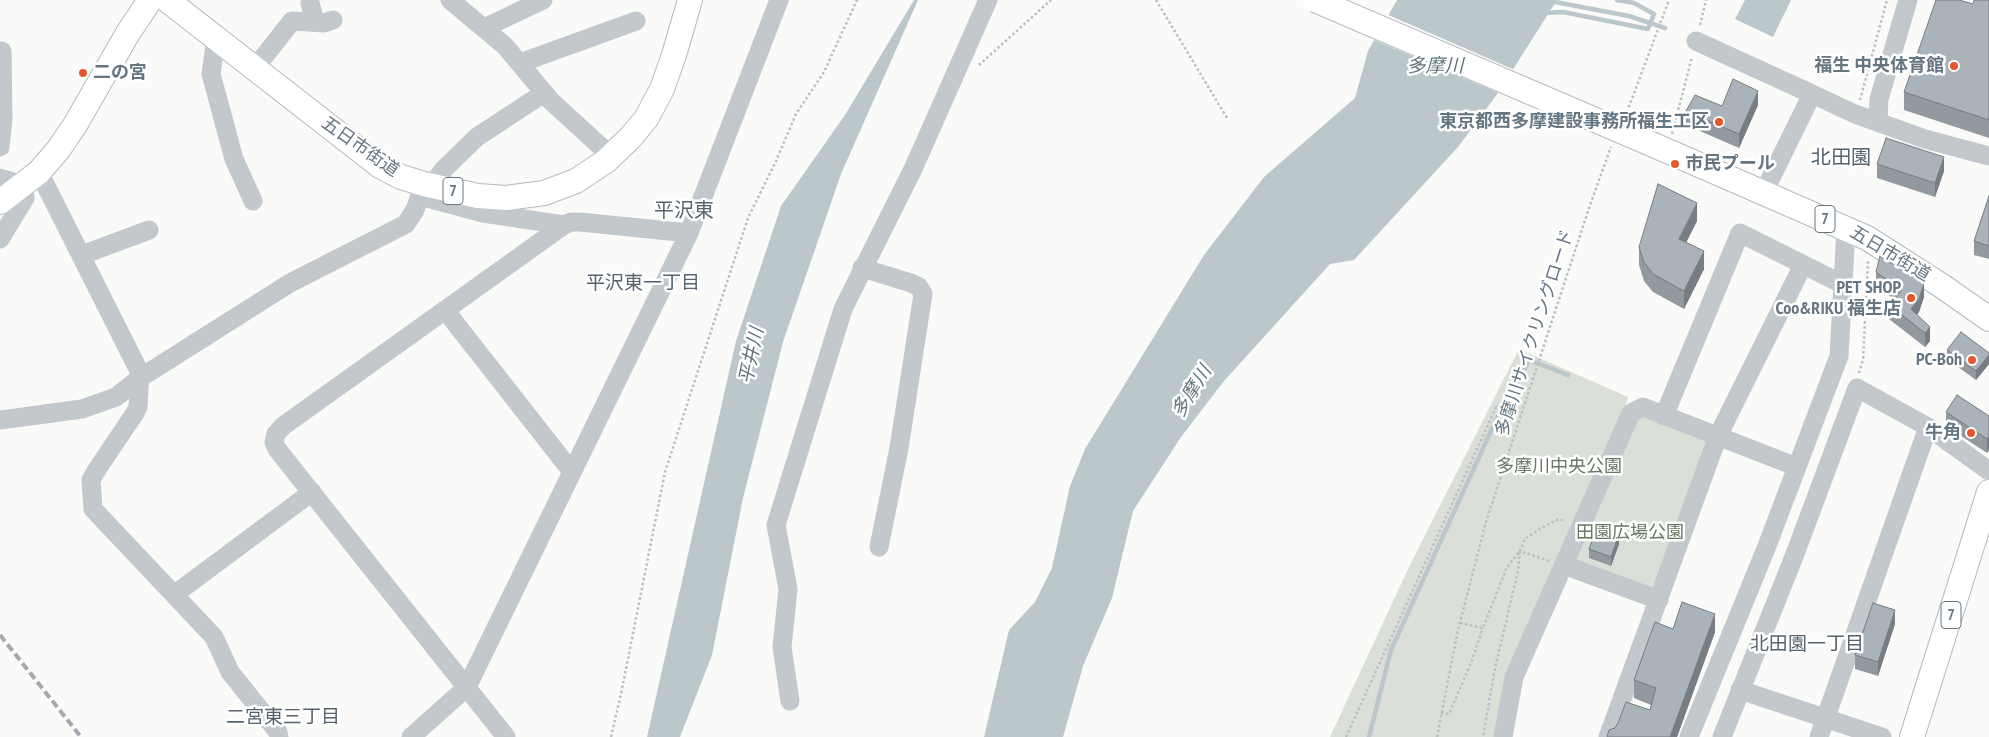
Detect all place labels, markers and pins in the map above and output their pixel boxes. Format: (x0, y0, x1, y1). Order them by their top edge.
place label: 福生 中央体育館 (1814, 55, 1944, 77)
marker: 福生 中央体育館 (1948, 60, 1960, 72)
place label: 二の宮 (93, 62, 147, 84)
marker: 二の宮 (77, 67, 89, 79)
place label: 東京都西多摩建設事務所福生工区 (1439, 111, 1709, 133)
marker: 東京都西多摩建設事務所福生工区 (1713, 116, 1725, 128)
place label: 市民プール (1685, 153, 1775, 175)
marker: 市民プール (1669, 158, 1681, 170)
place label: PET SHOP Coo&RIKU 福生店 (1776, 277, 1901, 320)
marker: PET SHOP Coo&RIKU 福生店 (1905, 292, 1917, 304)
place label: PC-Boh (1916, 349, 1962, 371)
marker: PC-Boh (1966, 354, 1978, 366)
place label: 牛角 (1925, 422, 1961, 444)
marker: 牛角 (1965, 427, 1977, 439)

